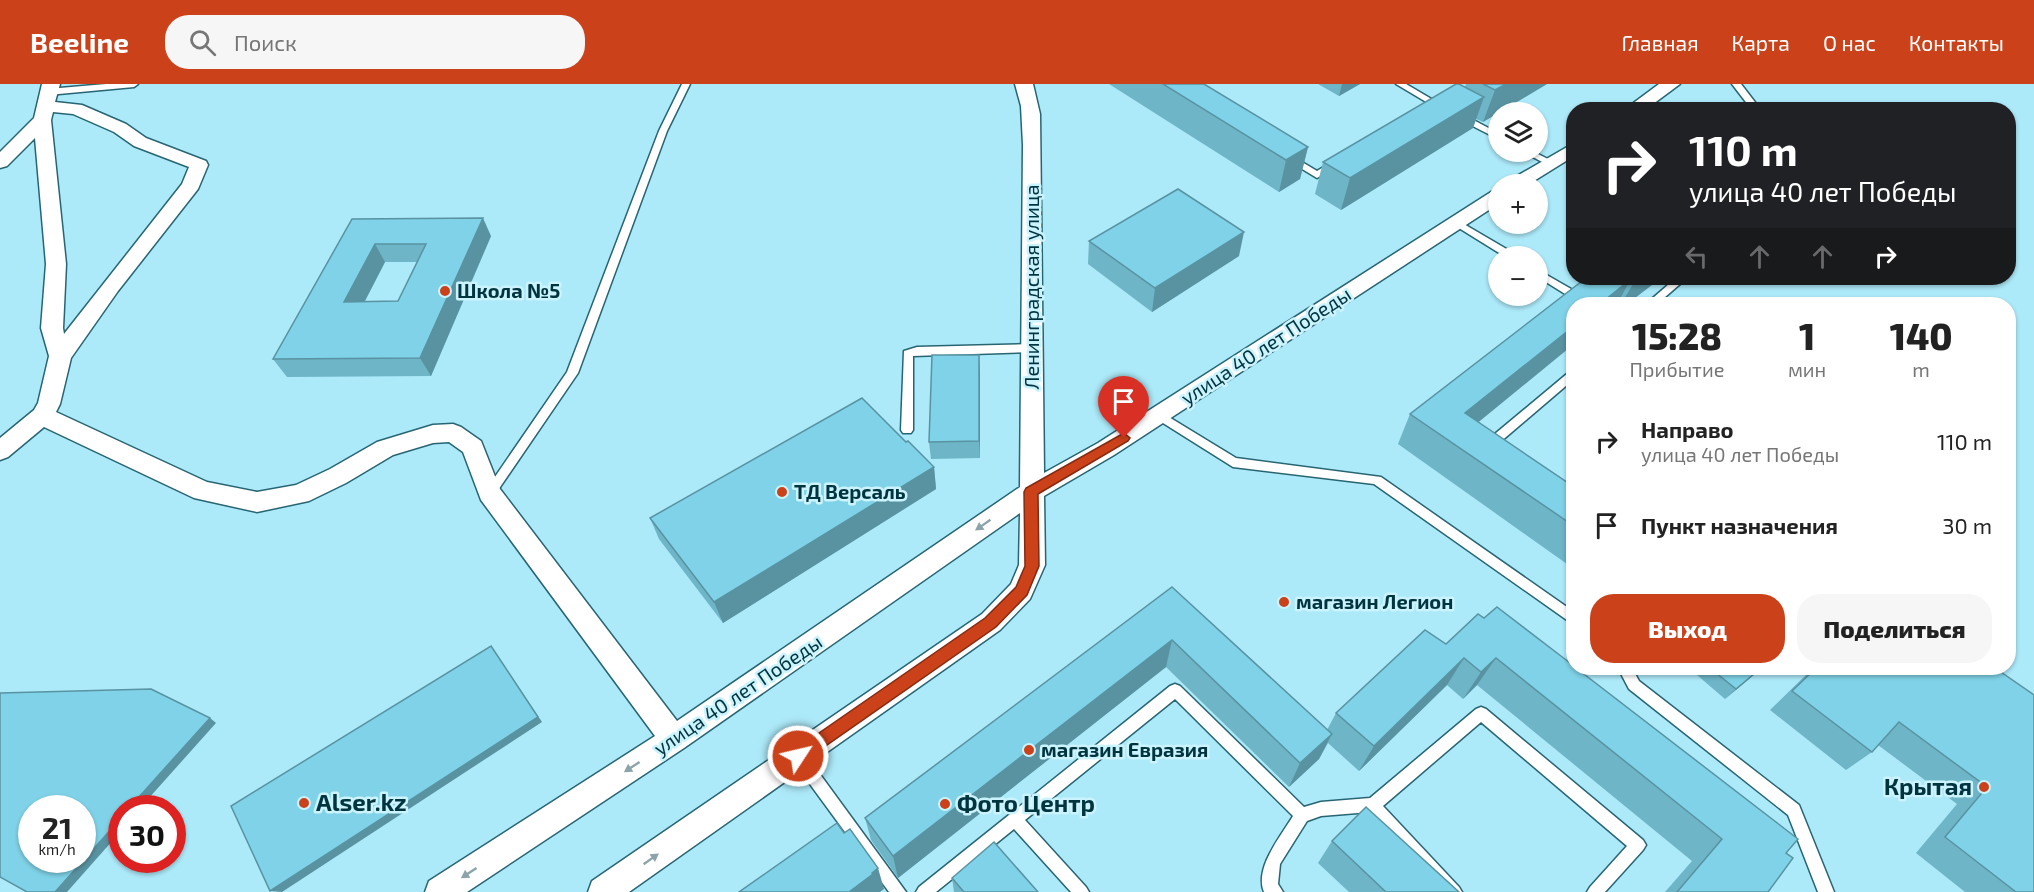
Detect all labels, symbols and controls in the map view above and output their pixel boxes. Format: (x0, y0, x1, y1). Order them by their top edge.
search box (165, 15, 585, 69)
text: Beeline (30, 25, 129, 59)
icon: search (186, 26, 219, 59)
text: Поиск (234, 29, 297, 55)
text: Главная (1622, 30, 1699, 55)
text: Карта (1732, 30, 1790, 55)
text: О нас (1823, 30, 1876, 55)
text: Контакты (1909, 30, 2004, 55)
map controls (1488, 102, 1548, 306)
button: layers (1488, 102, 1548, 162)
text: 110 m (1689, 124, 1798, 174)
icon: right (1590, 126, 1668, 204)
button: + (1488, 174, 1548, 234)
text: улица 40 лет Победы (1689, 175, 1956, 207)
street label: Ленинградская улица (1019, 184, 1044, 390)
icon: left (1680, 240, 1713, 273)
icon: ahead (1743, 240, 1776, 273)
icon: ahead (1806, 240, 1839, 273)
icon: right (1869, 240, 1902, 273)
button: − (1488, 246, 1548, 306)
place label: Школа №5 (457, 278, 560, 302)
street label: улица 40 лет Победы (1176, 281, 1356, 410)
marker: Школа №5 (438, 284, 452, 298)
text: 15:28 (1632, 314, 1722, 357)
text: 1 (1799, 314, 1815, 357)
text: 140 (1890, 314, 1953, 357)
text: Прибытие (1629, 357, 1724, 381)
text: мин (1788, 357, 1826, 381)
text: m (1912, 357, 1930, 381)
pin (1098, 376, 1149, 438)
icon: arrive (1107, 385, 1140, 418)
text: Направо (1641, 416, 1734, 442)
icon: right (1590, 425, 1623, 458)
text: 110 m (1937, 428, 1992, 454)
text: улица 40 лет Победы (1641, 442, 1839, 466)
place label: ТД Версаль (794, 479, 906, 503)
marker: ТД Версаль (775, 485, 789, 499)
icon: arrive (1590, 509, 1623, 542)
text: Пункт назначения (1641, 512, 1838, 538)
text: 30 m (1942, 512, 1992, 538)
one-way arrow (975, 519, 991, 530)
place label: магазин Легион (1296, 589, 1453, 613)
button: Выход (1590, 594, 1785, 663)
button: Поделиться (1797, 594, 1992, 663)
marker: магазин Легион (1277, 595, 1291, 609)
street label: улица 40 лет Победы (649, 629, 827, 760)
position arrow (766, 724, 830, 788)
place label: магазин Евразия (1041, 737, 1208, 761)
marker: магазин Евразия (1022, 743, 1036, 757)
one-way arrow (624, 761, 640, 772)
place label: Крытая (1884, 771, 1972, 800)
marker: Крытая (1977, 780, 1991, 794)
place label: Alser.kz (316, 787, 407, 816)
place label: Фото Центр (957, 788, 1095, 817)
speed limit sign: 30 (108, 795, 186, 873)
marker: Alser.kz (297, 796, 311, 810)
marker: Фото Центр (938, 797, 952, 811)
text: 21 (42, 809, 72, 845)
text: km/h (38, 840, 76, 858)
one-way arrow (643, 853, 659, 865)
one-way arrow (461, 867, 477, 878)

